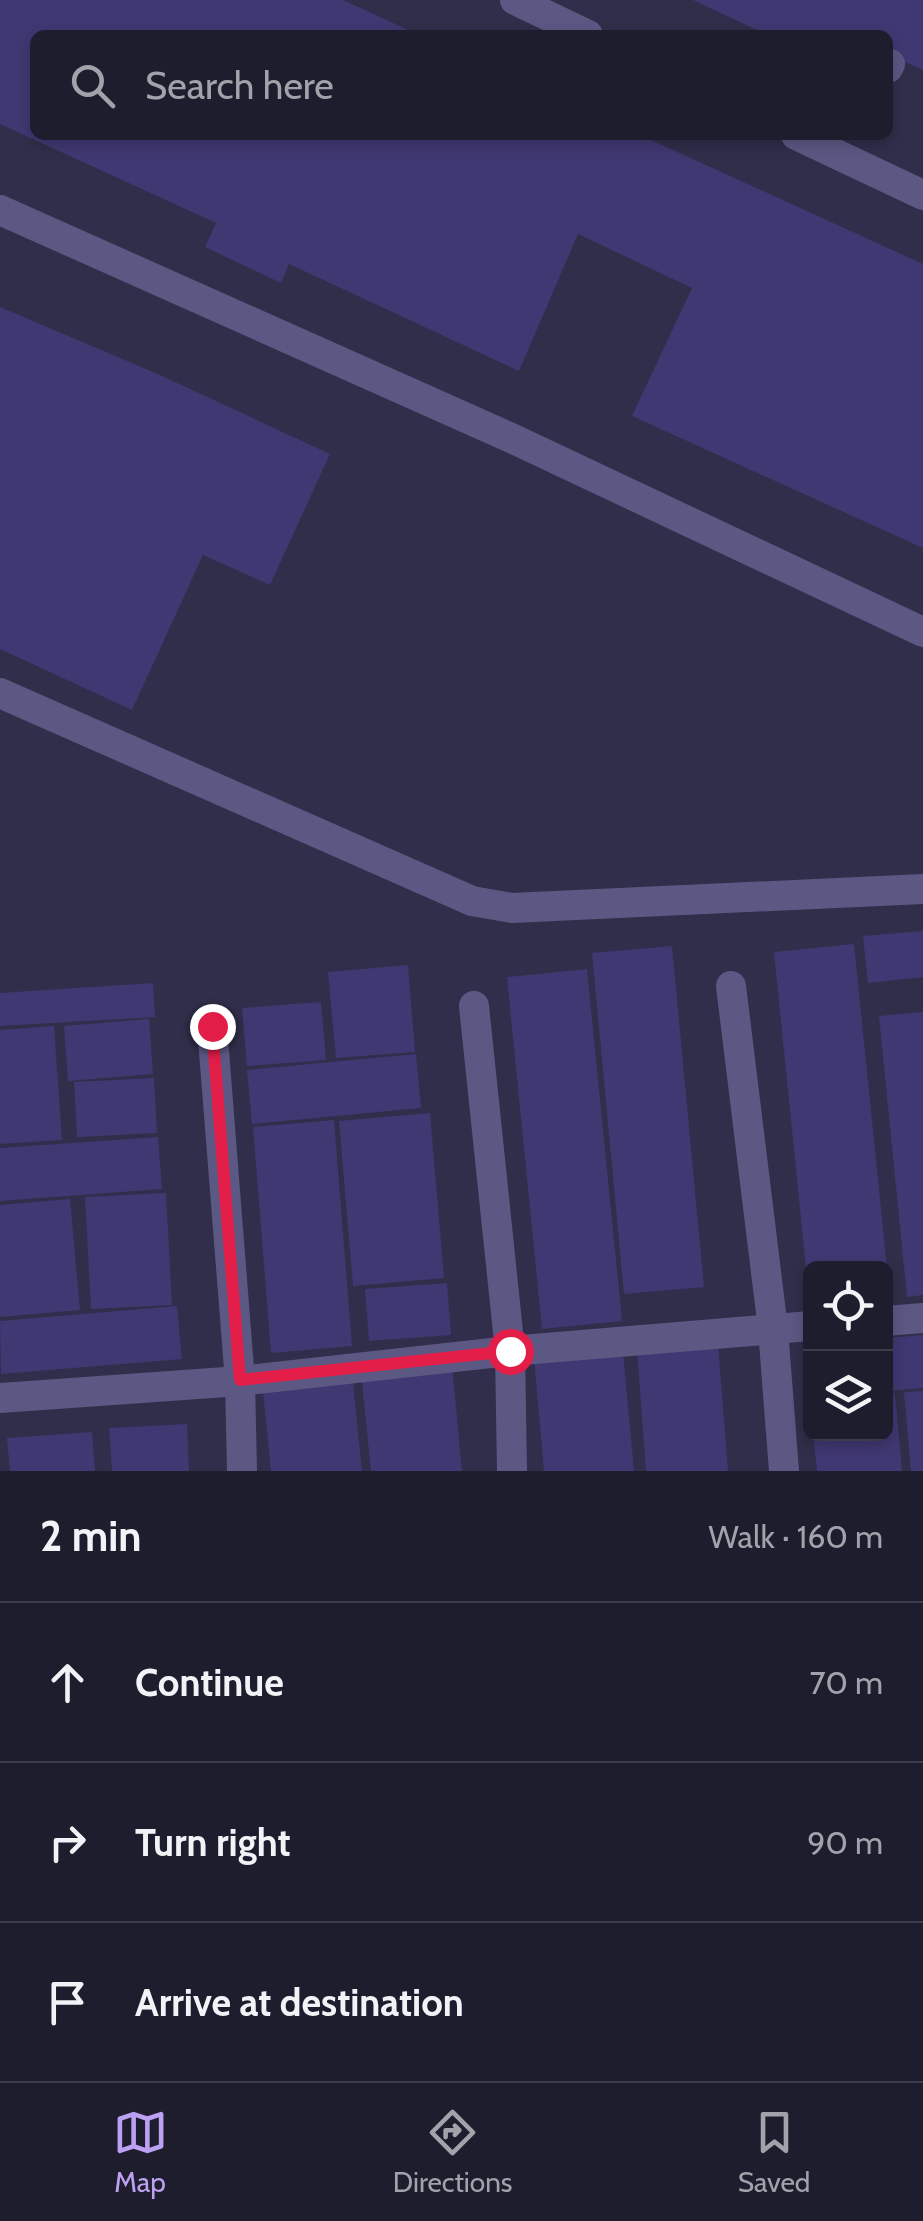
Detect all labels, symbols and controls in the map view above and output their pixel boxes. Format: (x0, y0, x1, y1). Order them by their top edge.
search box (30, 30, 893, 140)
icon: search (65, 58, 120, 113)
text: Search here (145, 62, 334, 109)
route end (190, 1004, 236, 1050)
map controls (803, 1261, 893, 1441)
button: locate (803, 1261, 893, 1351)
route start (488, 1329, 534, 1375)
button: layers (803, 1351, 893, 1441)
text: 2 min (40, 1510, 141, 1562)
text: Walk · 160 m (709, 1517, 883, 1556)
icon: ahead (40, 1655, 95, 1710)
text: Continue (135, 1659, 284, 1706)
text: 70 m (810, 1663, 883, 1702)
icon: right (40, 1815, 95, 1870)
text: Turn right (135, 1819, 291, 1866)
text: 90 m (807, 1823, 883, 1862)
icon: arrive (40, 1975, 95, 2030)
text: Arrive at destination (135, 1979, 464, 2026)
tab: Map (113, 2105, 168, 2199)
tab: Directions (393, 2105, 512, 2199)
tab: Saved (738, 2105, 810, 2199)

